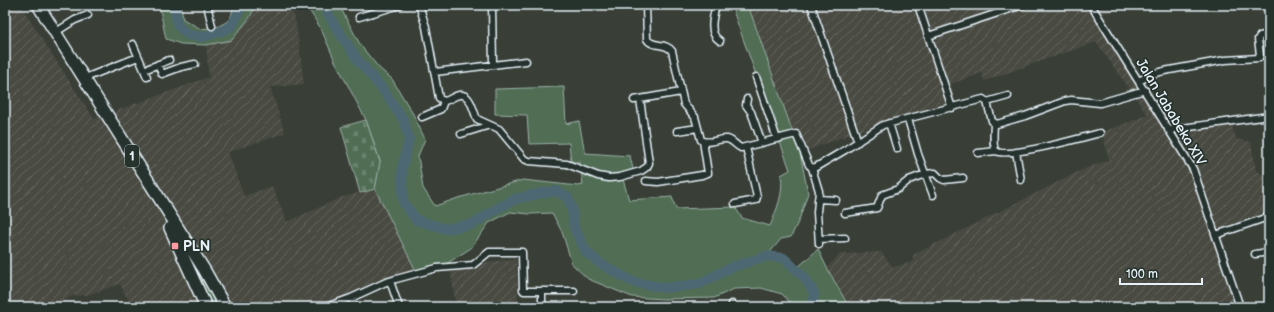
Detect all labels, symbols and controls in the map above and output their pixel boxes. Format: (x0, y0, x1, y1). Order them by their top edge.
street label: Jalan Jababeka XIV (1132, 55, 1210, 169)
road number: 1 (125, 145, 139, 167)
place label: PLN (183, 238, 210, 255)
marker: PLN (170, 241, 180, 251)
scale bar (1120, 260, 1202, 286)
text: 100 m (1126, 267, 1158, 282)

